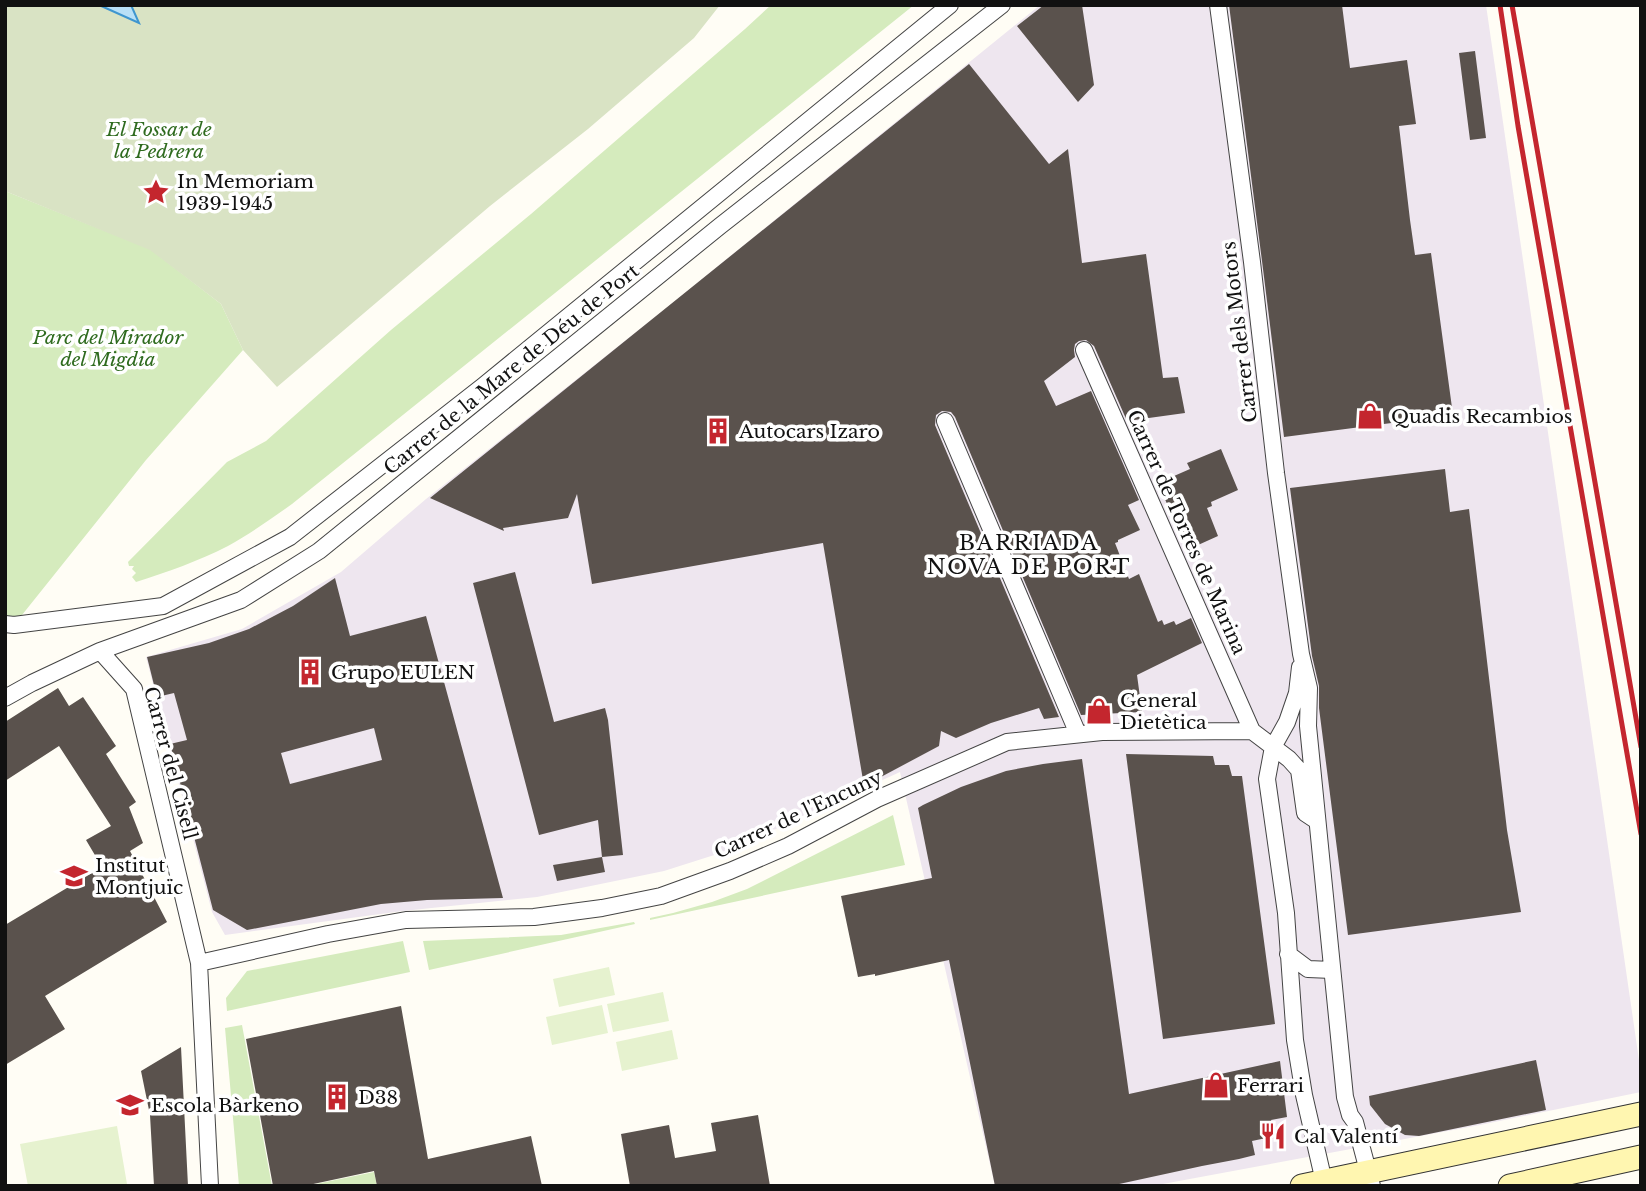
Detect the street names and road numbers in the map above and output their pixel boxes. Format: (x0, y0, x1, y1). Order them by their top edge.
street label: Carrer dels Motors (1217, 240, 1262, 424)
street label: Carrer de la Mare de Déu de Port (379, 259, 644, 479)
street label: Carrer de Torres de Marina (1122, 406, 1251, 658)
street label: Carrer del Cisell (139, 684, 202, 842)
street label: Carrer de l'Encuny (711, 765, 886, 863)

